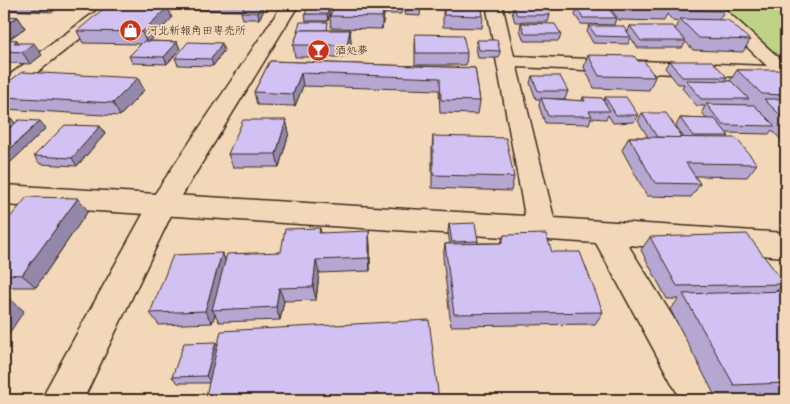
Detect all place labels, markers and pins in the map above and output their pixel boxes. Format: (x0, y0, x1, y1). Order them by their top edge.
shop icon: 河北新報角田専売所 (119, 18, 143, 42)
place label: 河北新報角田専売所 (147, 25, 246, 38)
bar icon: 酒処夢 (307, 38, 331, 62)
place label: 酒処夢 (335, 45, 368, 58)

